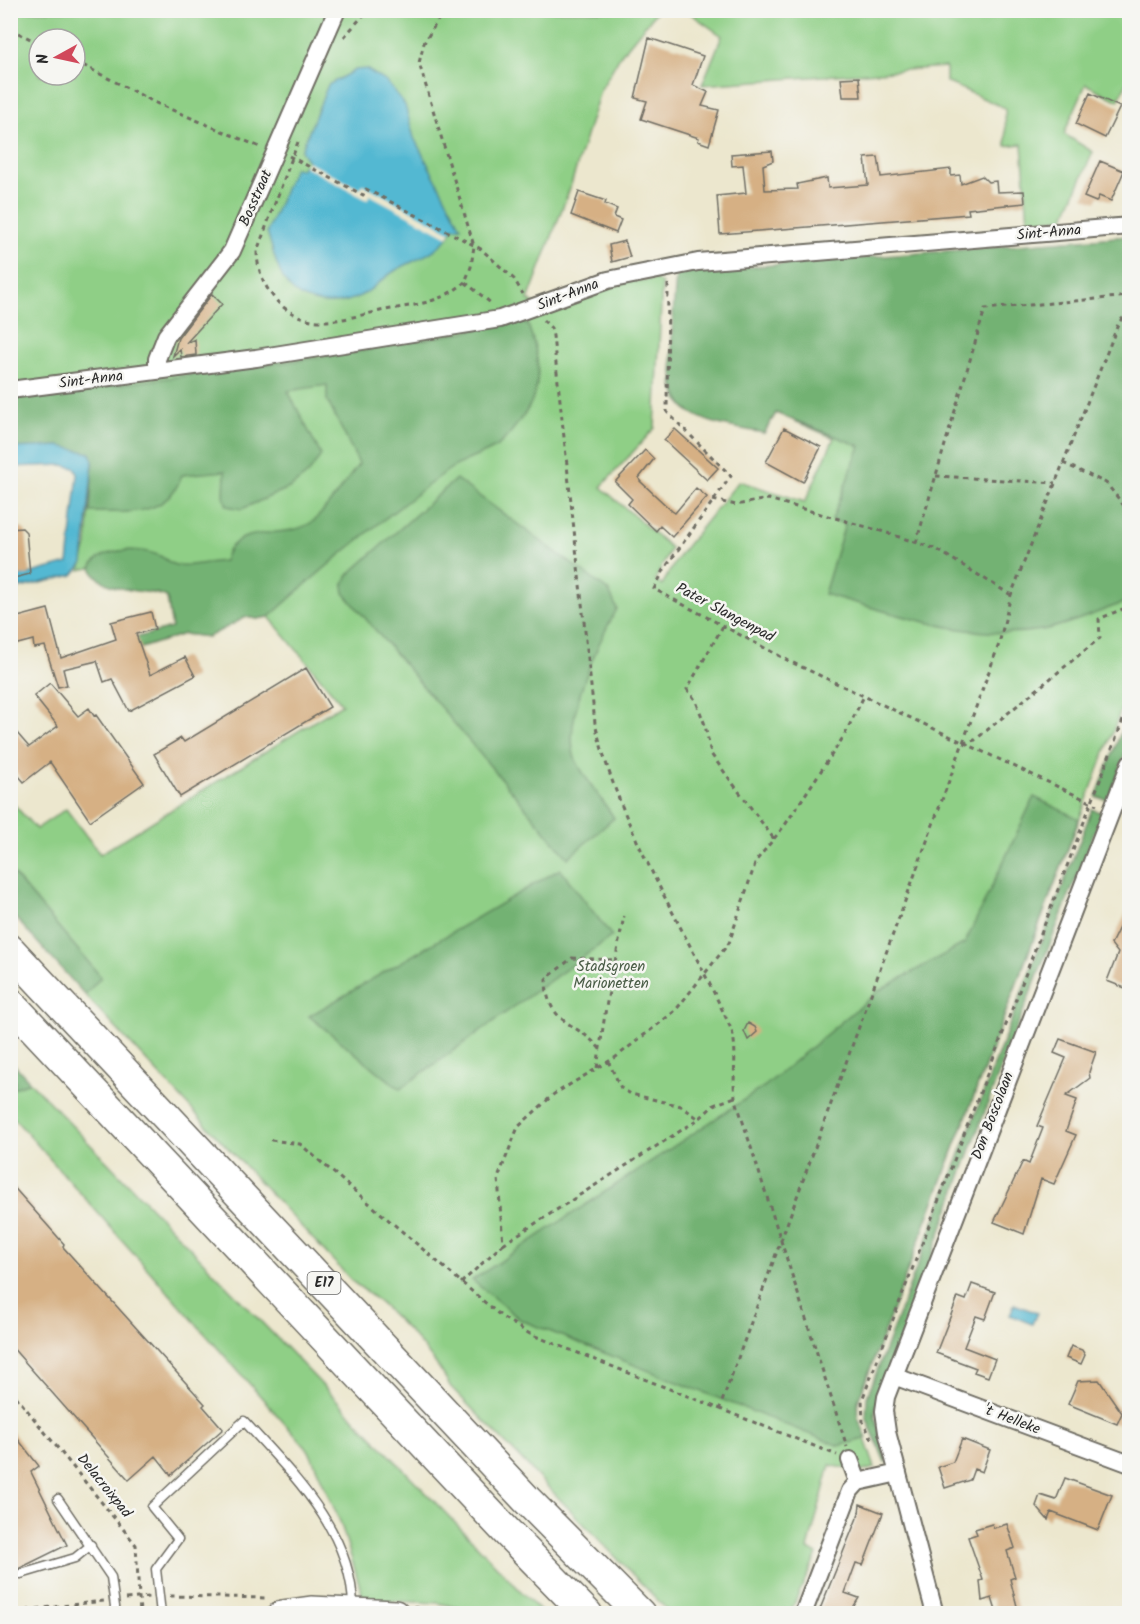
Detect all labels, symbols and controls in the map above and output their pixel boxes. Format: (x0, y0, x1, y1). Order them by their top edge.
north arrow (27, 27, 87, 87)
text: N (31, 52, 57, 66)
street label: Bosstraat (233, 166, 279, 230)
street label: Sint-Anna (1016, 218, 1082, 248)
street label: Sint-Anna (534, 272, 602, 318)
street label: Sint-Anna (58, 364, 124, 396)
street label: Pater Slangenpad (671, 577, 779, 649)
park label: Stadsgroen Marionetten (573, 955, 649, 996)
street label: Don Boscolaan (965, 1069, 1021, 1163)
road number: E17 (308, 1272, 340, 1294)
street label: 't Helleke (980, 1398, 1044, 1442)
street label: Delacroixpad (70, 1448, 138, 1524)

